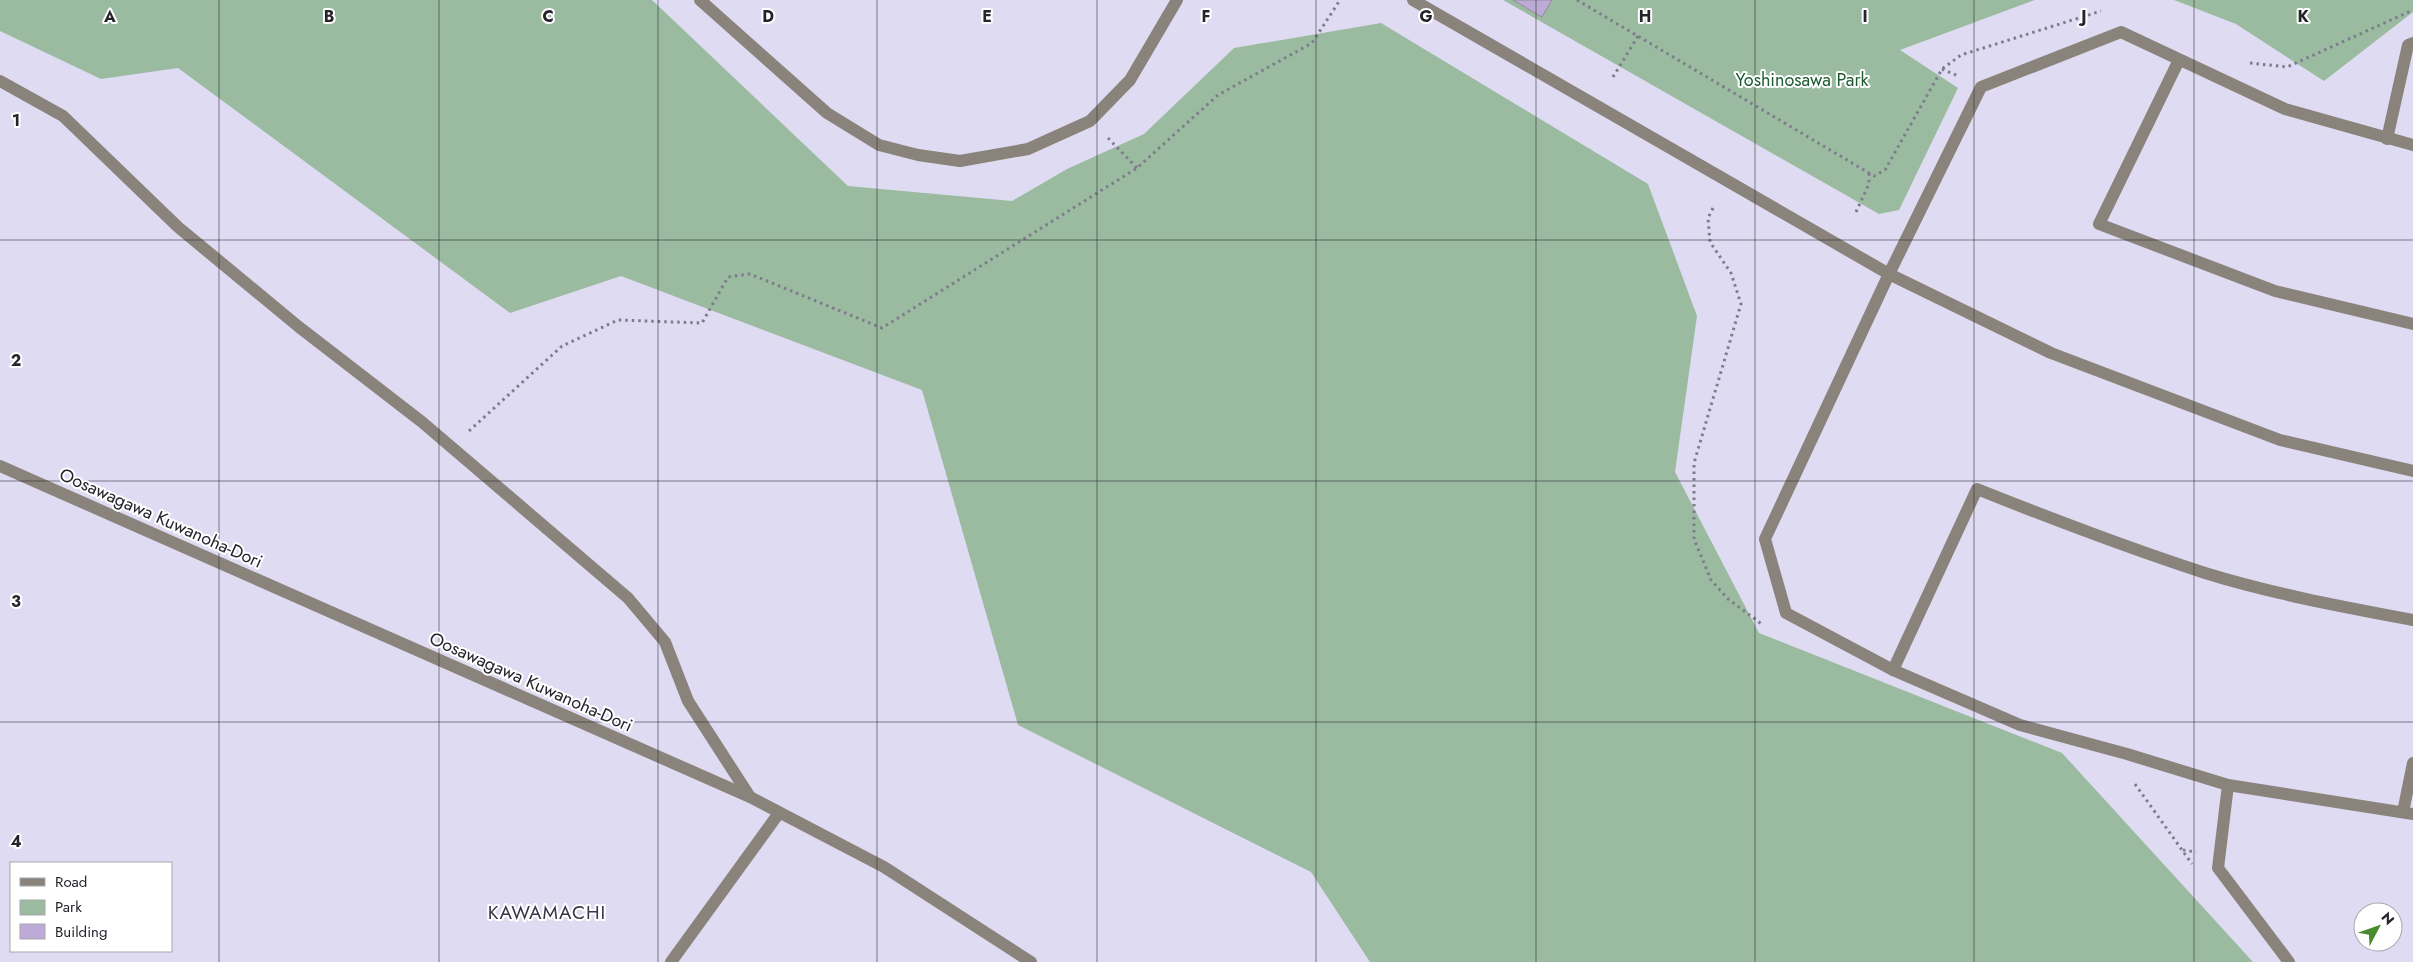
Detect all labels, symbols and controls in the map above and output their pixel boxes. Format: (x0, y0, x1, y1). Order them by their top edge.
text: A (103, 5, 116, 28)
text: B (324, 5, 334, 28)
text: C (542, 5, 554, 28)
text: D (762, 5, 774, 28)
text: E (982, 5, 992, 28)
text: F (1202, 5, 1210, 28)
text: G (1419, 5, 1433, 28)
text: H (1639, 5, 1651, 28)
text: I (1862, 5, 1868, 28)
text: J (2078, 5, 2087, 28)
text: K (2297, 5, 2309, 28)
park label: Yoshinosawa Park (1736, 67, 1869, 93)
text: 1 (12, 109, 20, 132)
text: 2 (11, 349, 21, 372)
street label: Oosawagawa Kuwanoha-Dori (55, 461, 267, 575)
text: 3 (11, 590, 21, 613)
street label: Oosawagawa Kuwanoha-Dori (425, 625, 637, 739)
text: 4 (10, 830, 22, 853)
legend (10, 862, 172, 952)
text: Road (55, 871, 87, 893)
text: Park (55, 896, 82, 918)
district label: KAWAMACHI (488, 899, 606, 926)
north arrow (2353, 902, 2403, 952)
text: N (2377, 908, 2399, 929)
text: Building (55, 921, 107, 943)

